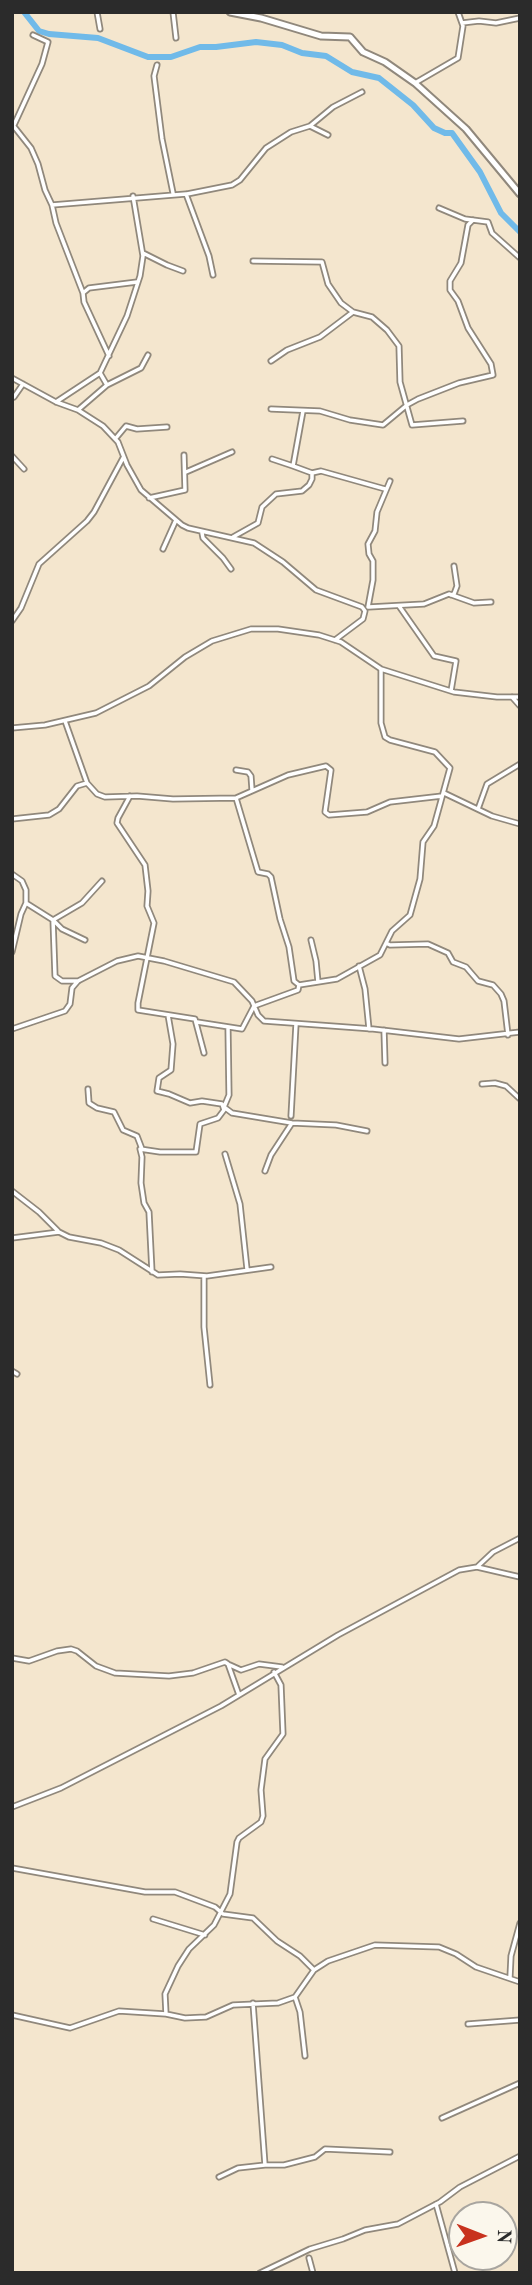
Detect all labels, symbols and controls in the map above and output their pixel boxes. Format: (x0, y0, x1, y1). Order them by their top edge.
north arrow (448, 2201, 518, 2271)
text: N (493, 2229, 512, 2244)

